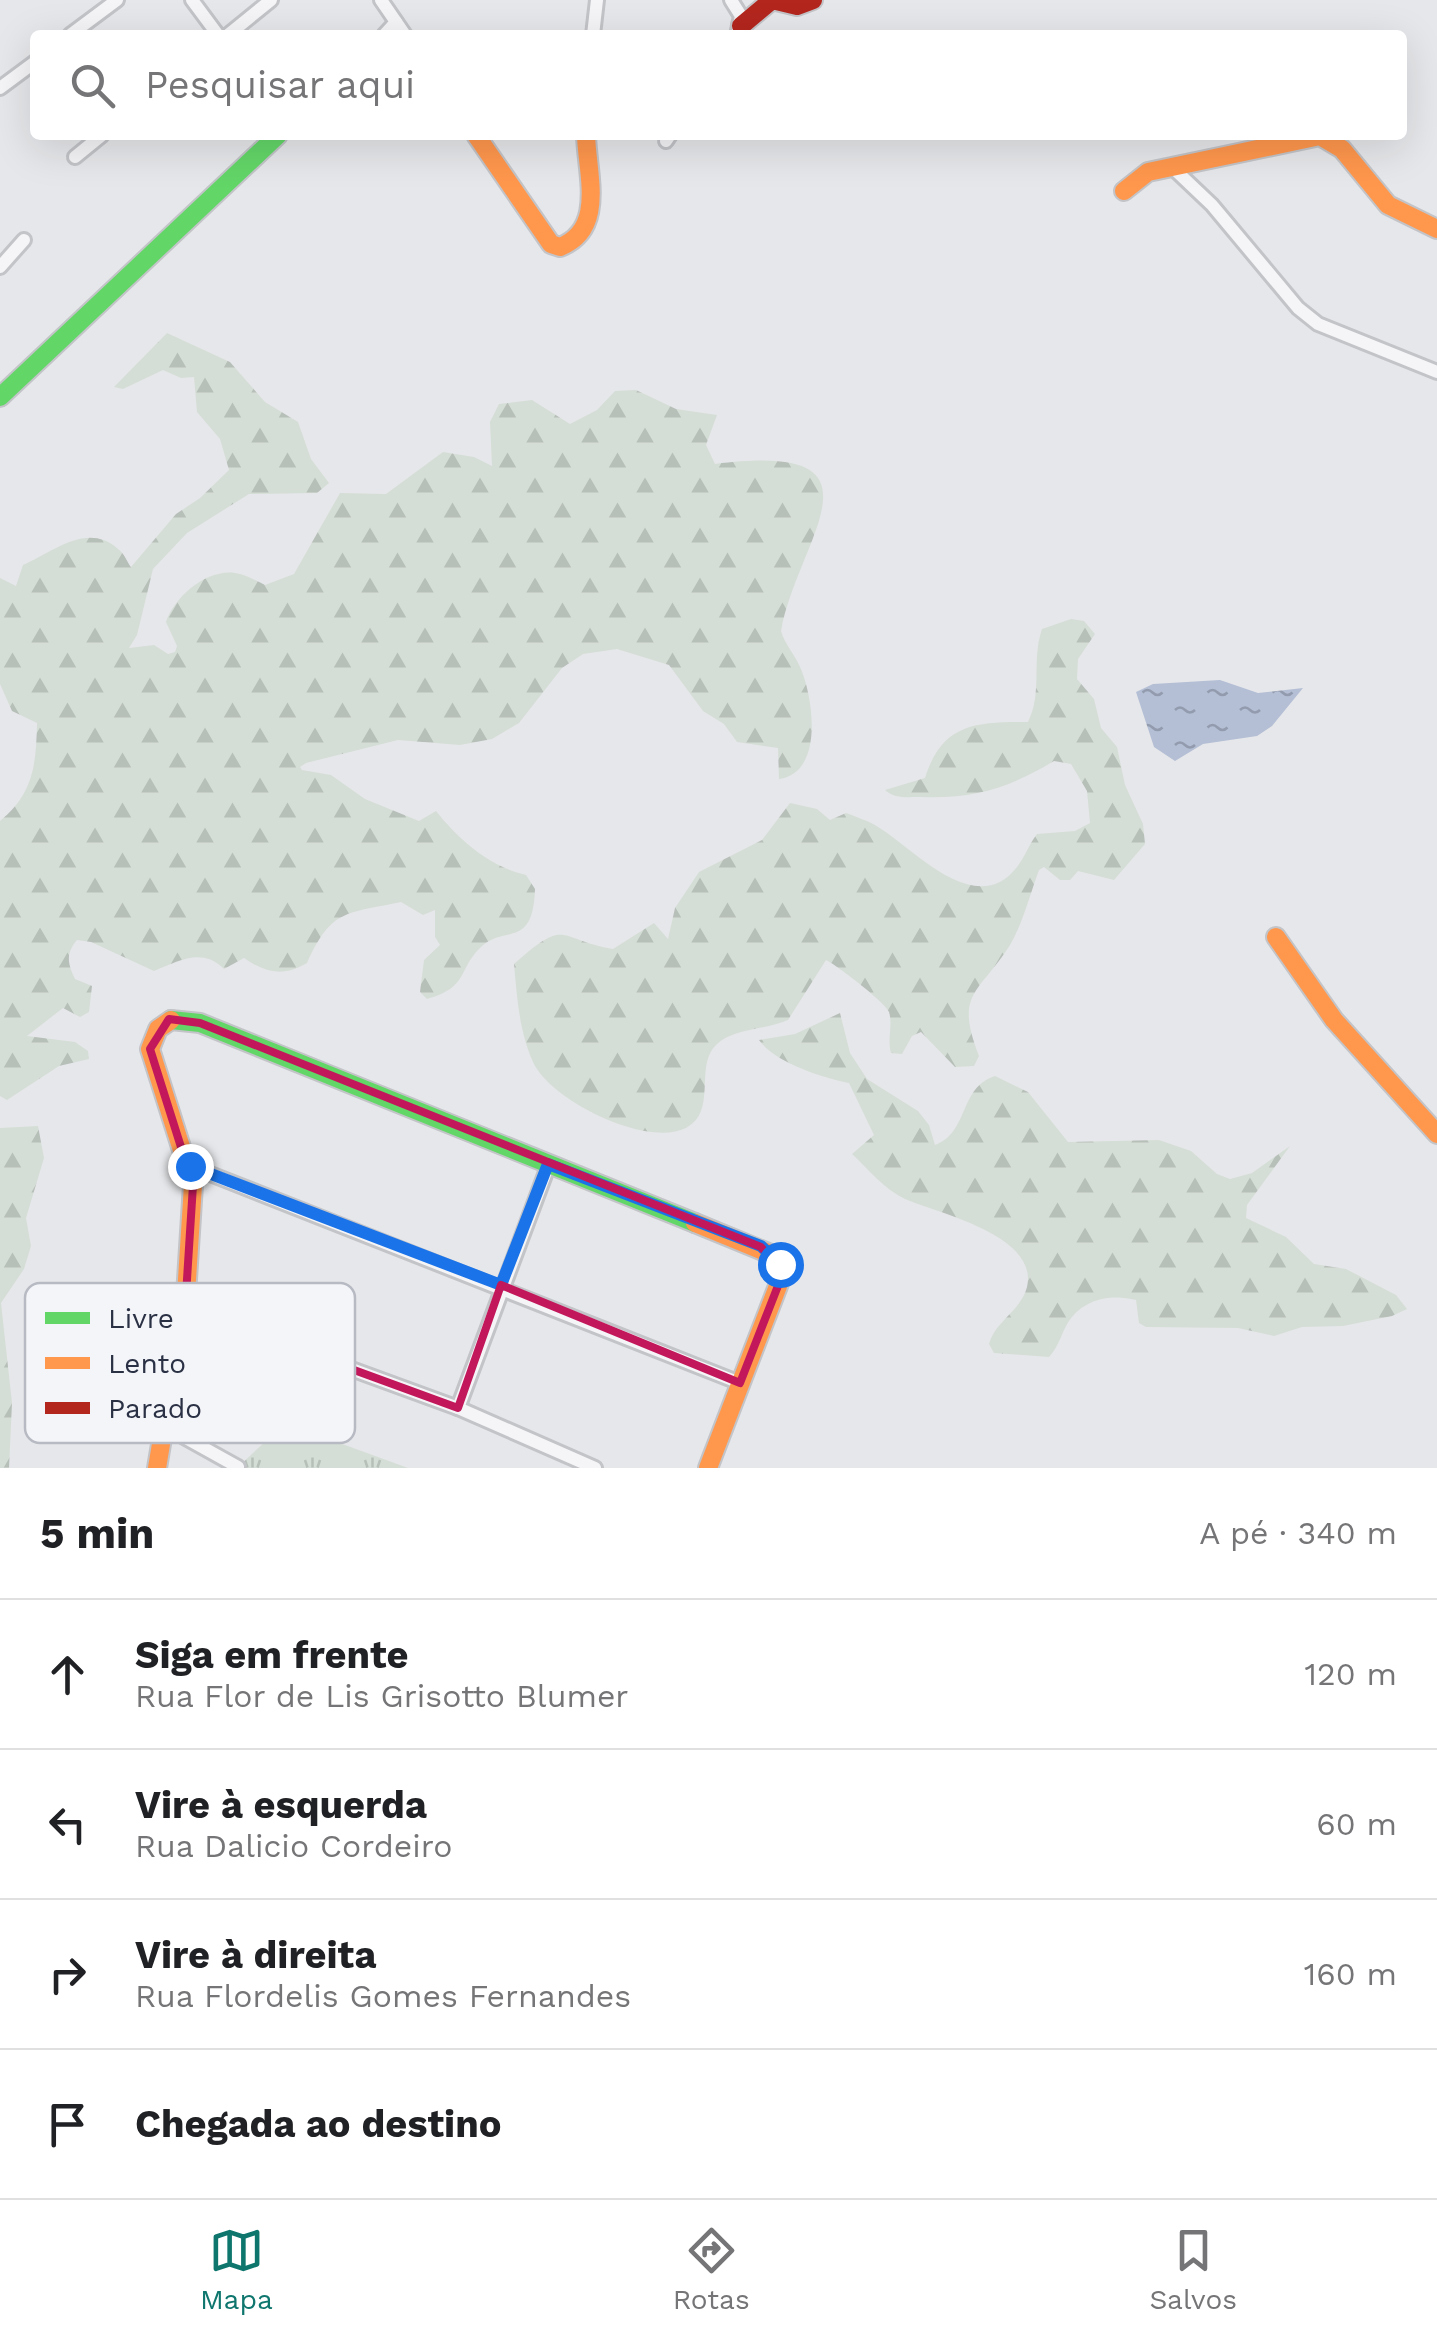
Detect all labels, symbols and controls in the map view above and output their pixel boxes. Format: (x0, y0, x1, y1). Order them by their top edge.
search box (30, 30, 1407, 140)
icon: search (65, 58, 120, 113)
text: Pesquisar aqui (145, 63, 415, 107)
route end (168, 1144, 214, 1190)
route start (758, 1242, 804, 1288)
legend (25, 1283, 355, 1443)
text: Livre (108, 1302, 174, 1335)
text: Lento (108, 1347, 186, 1380)
text: Parado (108, 1392, 202, 1425)
text: 5 min (40, 1509, 154, 1558)
text: A pé · 340 m (1199, 1514, 1397, 1552)
text: Siga em frente (135, 1633, 409, 1677)
icon: ahead (40, 1647, 95, 1702)
text: 120 m (1305, 1655, 1397, 1693)
text: Rua Flor de Lis Grisotto Blumer (135, 1677, 628, 1715)
text: Vire à esquerda (135, 1783, 427, 1827)
icon: left (40, 1797, 95, 1852)
text: 60 m (1316, 1805, 1397, 1843)
text: Rua Dalicio Cordeiro (135, 1827, 452, 1865)
text: Vire à direita (135, 1933, 376, 1977)
icon: right (40, 1947, 95, 2002)
text: 160 m (1304, 1955, 1397, 1993)
text: Rua Flordelis Gomes Fernandes (135, 1977, 631, 2015)
icon: arrive (40, 2097, 95, 2152)
text: Chegada ao destino (135, 2102, 502, 2146)
tab: Mapa (200, 2223, 273, 2316)
tab: Rotas (673, 2223, 750, 2316)
tab: Salvos (1149, 2223, 1237, 2316)

